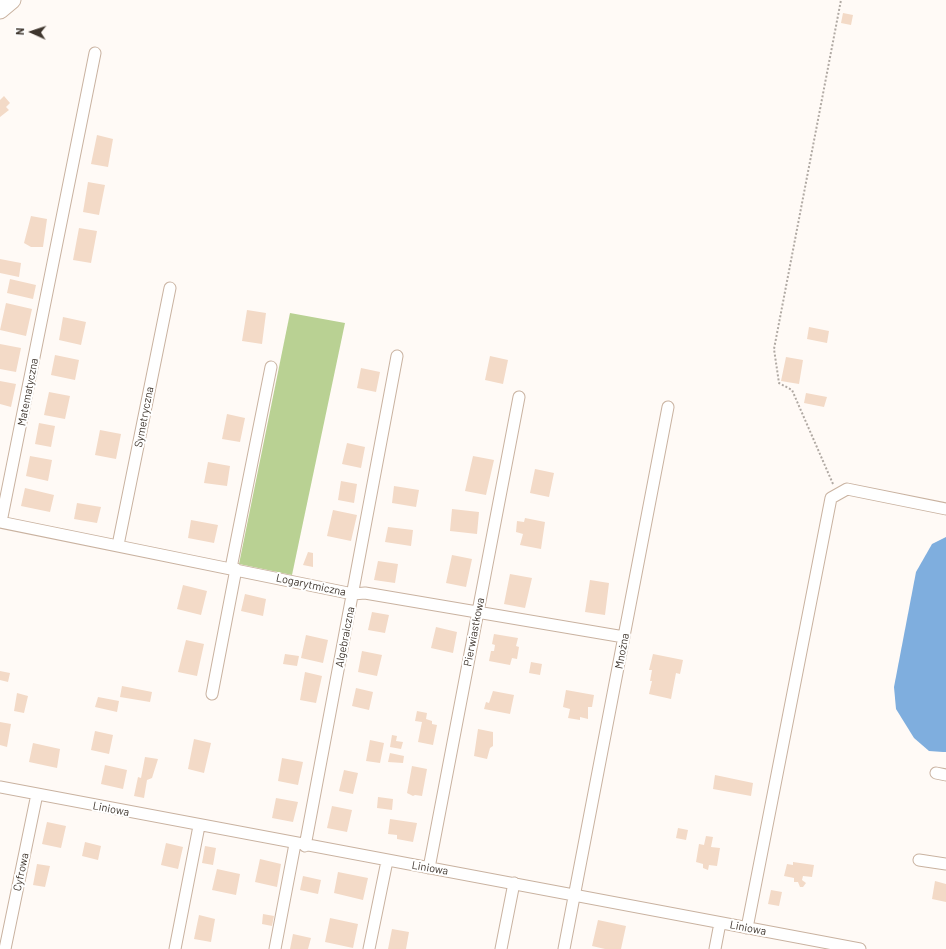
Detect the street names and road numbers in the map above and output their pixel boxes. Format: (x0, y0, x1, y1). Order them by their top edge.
street label: Matematyczna (15, 357, 41, 427)
street label: Symetryczna (132, 385, 156, 449)
street label: Logarytmiczna (275, 571, 347, 599)
street label: Pierwiastkowa (461, 597, 487, 667)
street label: Algebraiczna (333, 606, 357, 668)
street label: Mnożna (612, 632, 632, 670)
street label: Liniowa (92, 799, 130, 819)
street label: Cyfrowa (11, 852, 31, 892)
street label: Liniowa (411, 858, 449, 878)
street label: Liniowa (729, 918, 767, 938)

